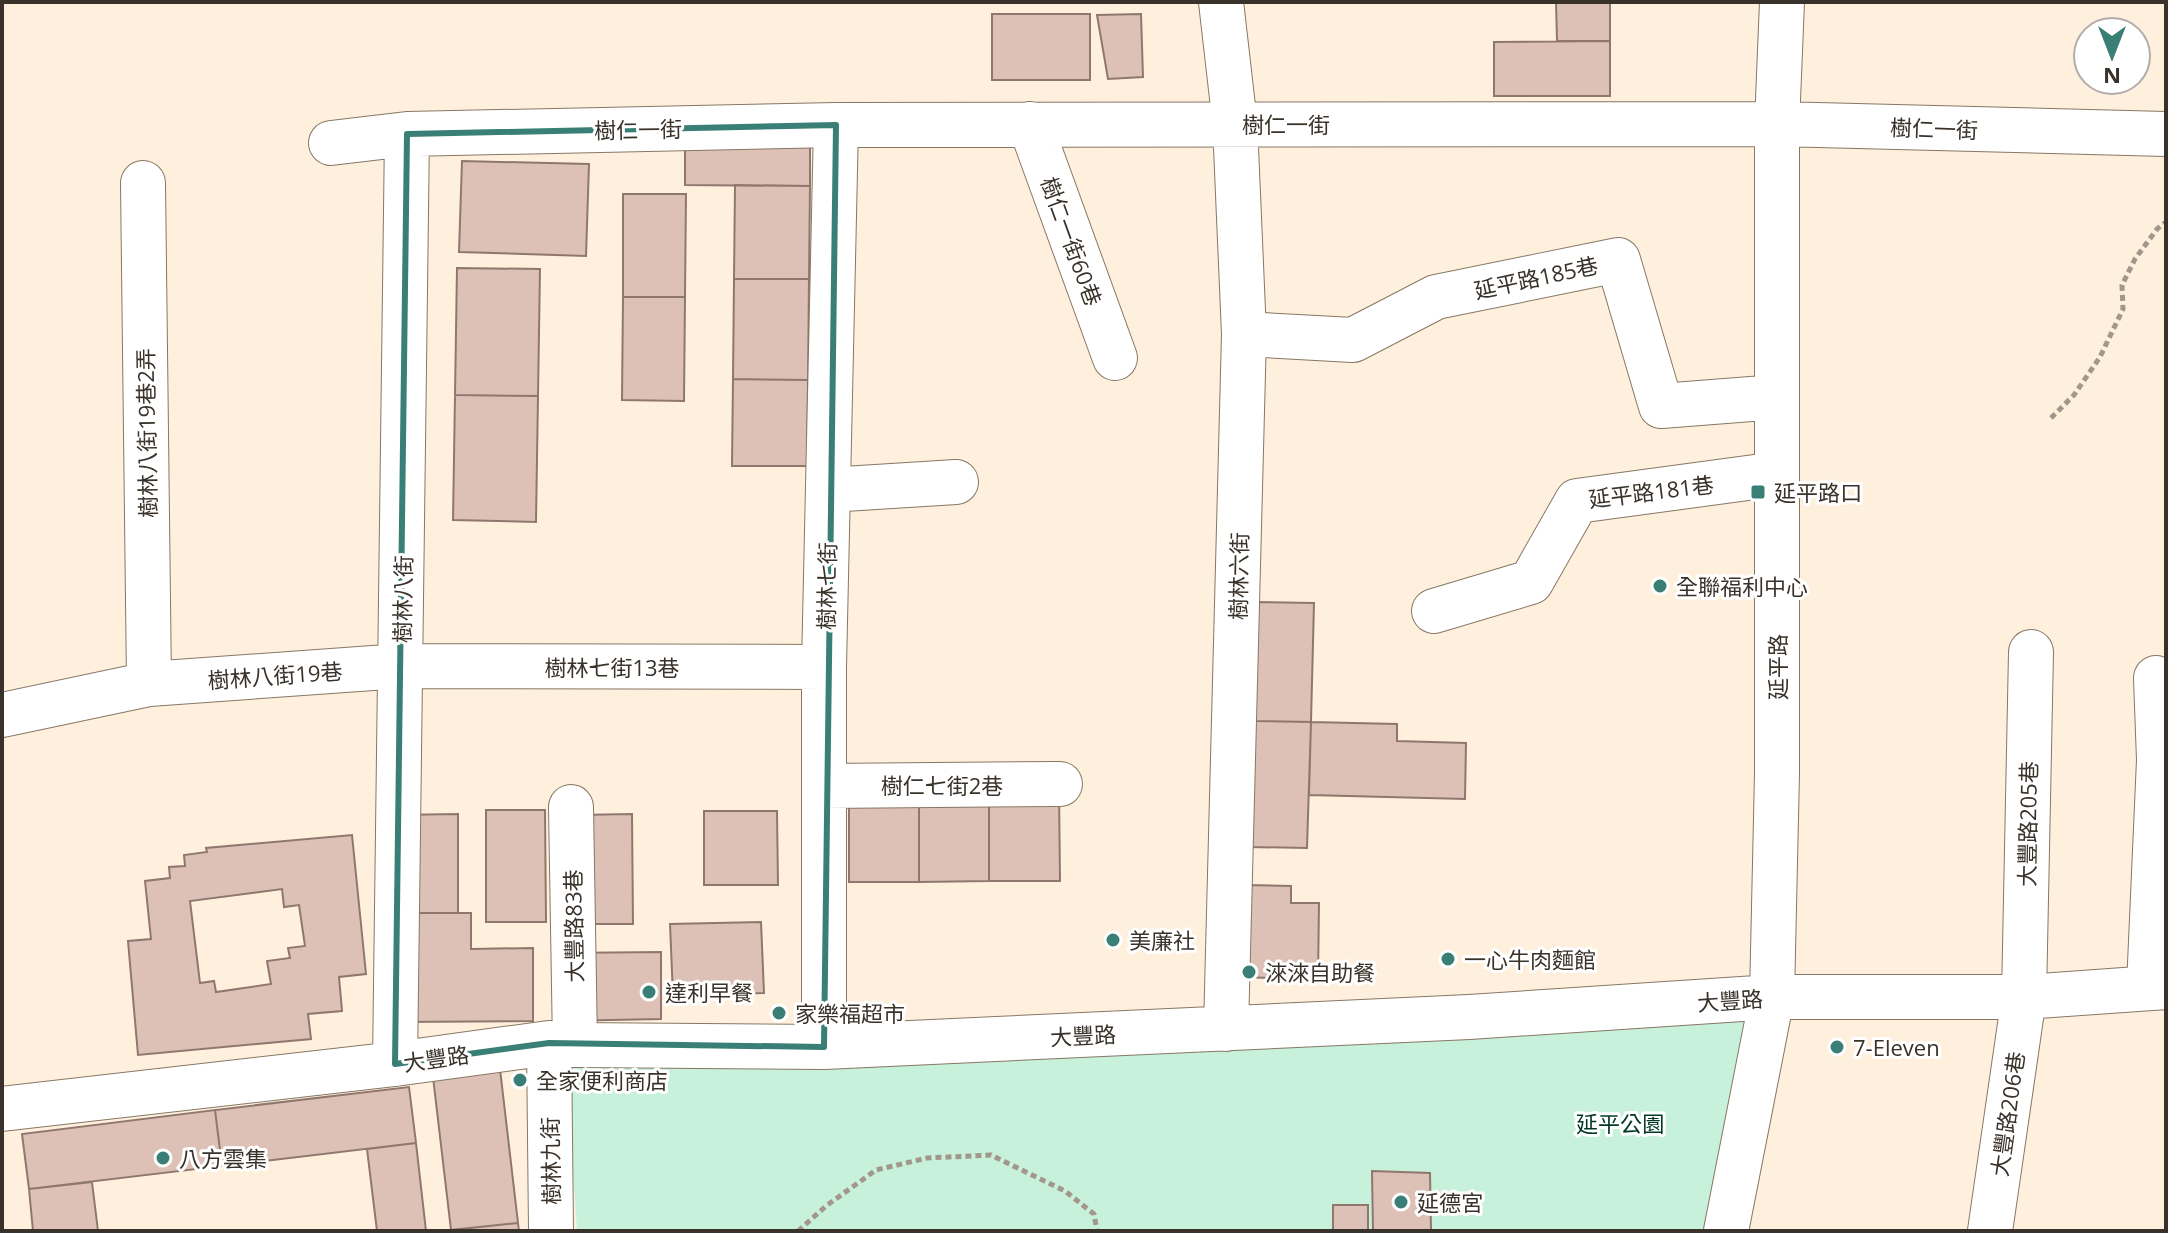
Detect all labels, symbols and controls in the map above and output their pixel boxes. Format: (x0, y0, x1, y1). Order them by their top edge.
north arrow (2072, 16, 2152, 96)
text: N (2103, 62, 2121, 92)
street label: 樹仁一街 (1242, 109, 1330, 139)
street label: 樹仁一街 (1889, 111, 1979, 145)
street label: 樹仁一街 (594, 113, 682, 145)
street label: 樹仁一街60巷 (1035, 172, 1109, 310)
street label: 延平路185巷 (1471, 249, 1601, 305)
street label: 樹林八街19巷2弄 (130, 348, 162, 518)
street label: 延平路181巷 (1587, 468, 1715, 514)
place label: 延平路口 (1774, 477, 1862, 507)
marker: 延平路口 (1749, 483, 1767, 501)
street label: 樹林六街 (1222, 532, 1254, 620)
street label: 樹林七街 (810, 542, 842, 630)
street label: 樹林八街 (386, 555, 418, 643)
place label: 全聯福利中心 (1676, 571, 1808, 601)
marker: 全聯福利中心 (1651, 577, 1669, 595)
street label: 延平路 (1762, 634, 1792, 700)
street label: 樹林七街13巷 (544, 652, 680, 682)
street label: 樹林八街19巷 (207, 655, 343, 695)
street label: 大豐路205巷 (2011, 761, 2043, 887)
street label: 樹仁七街2巷 (881, 770, 1003, 800)
street label: 大豐路83巷 (557, 869, 589, 983)
place label: 美廉社 (1129, 925, 1195, 955)
marker: 美廉社 (1104, 931, 1122, 949)
place label: 一心牛肉麵館 (1464, 944, 1596, 974)
marker: 一心牛肉麵館 (1439, 950, 1457, 968)
place label: 淶淶自助餐 (1265, 957, 1375, 987)
marker: 淶淶自助餐 (1240, 963, 1258, 981)
place label: 達利早餐 (665, 977, 753, 1007)
marker: 達利早餐 (640, 983, 658, 1001)
street label: 大豐路 (1696, 983, 1764, 1017)
place label: 家樂福超市 (795, 998, 905, 1028)
marker: 家樂福超市 (770, 1004, 788, 1022)
street label: 大豐路 (1049, 1018, 1117, 1052)
place label: 7-Eleven (1853, 1032, 1940, 1062)
marker: 7-Eleven (1828, 1038, 1846, 1056)
street label: 大豐路 (401, 1039, 471, 1077)
street label: 大豐路206巷 (1983, 1050, 2031, 1178)
place label: 全家便利商店 (536, 1065, 668, 1095)
marker: 全家便利商店 (511, 1071, 529, 1089)
park label: 延平公園 (1576, 1108, 1664, 1138)
street label: 樹林九街 (534, 1117, 566, 1205)
place label: 八方雲集 (179, 1143, 267, 1173)
marker: 八方雲集 (154, 1149, 172, 1167)
place label: 延德宮 (1417, 1187, 1483, 1217)
marker: 延德宮 (1392, 1193, 1410, 1211)

